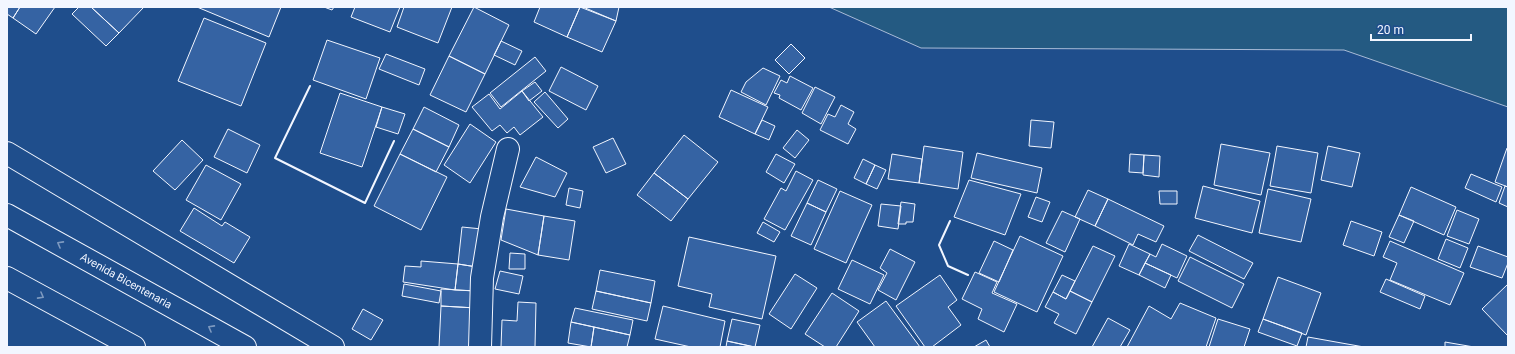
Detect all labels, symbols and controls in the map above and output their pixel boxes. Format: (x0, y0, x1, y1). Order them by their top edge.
scale bar (1371, 16, 1471, 42)
text: 20 m (1377, 23, 1404, 37)
one-way arrow (57, 242, 64, 249)
street label: Avenida Bicentenaria (78, 250, 174, 312)
one-way arrow (37, 292, 44, 299)
one-way arrow (207, 325, 215, 333)

